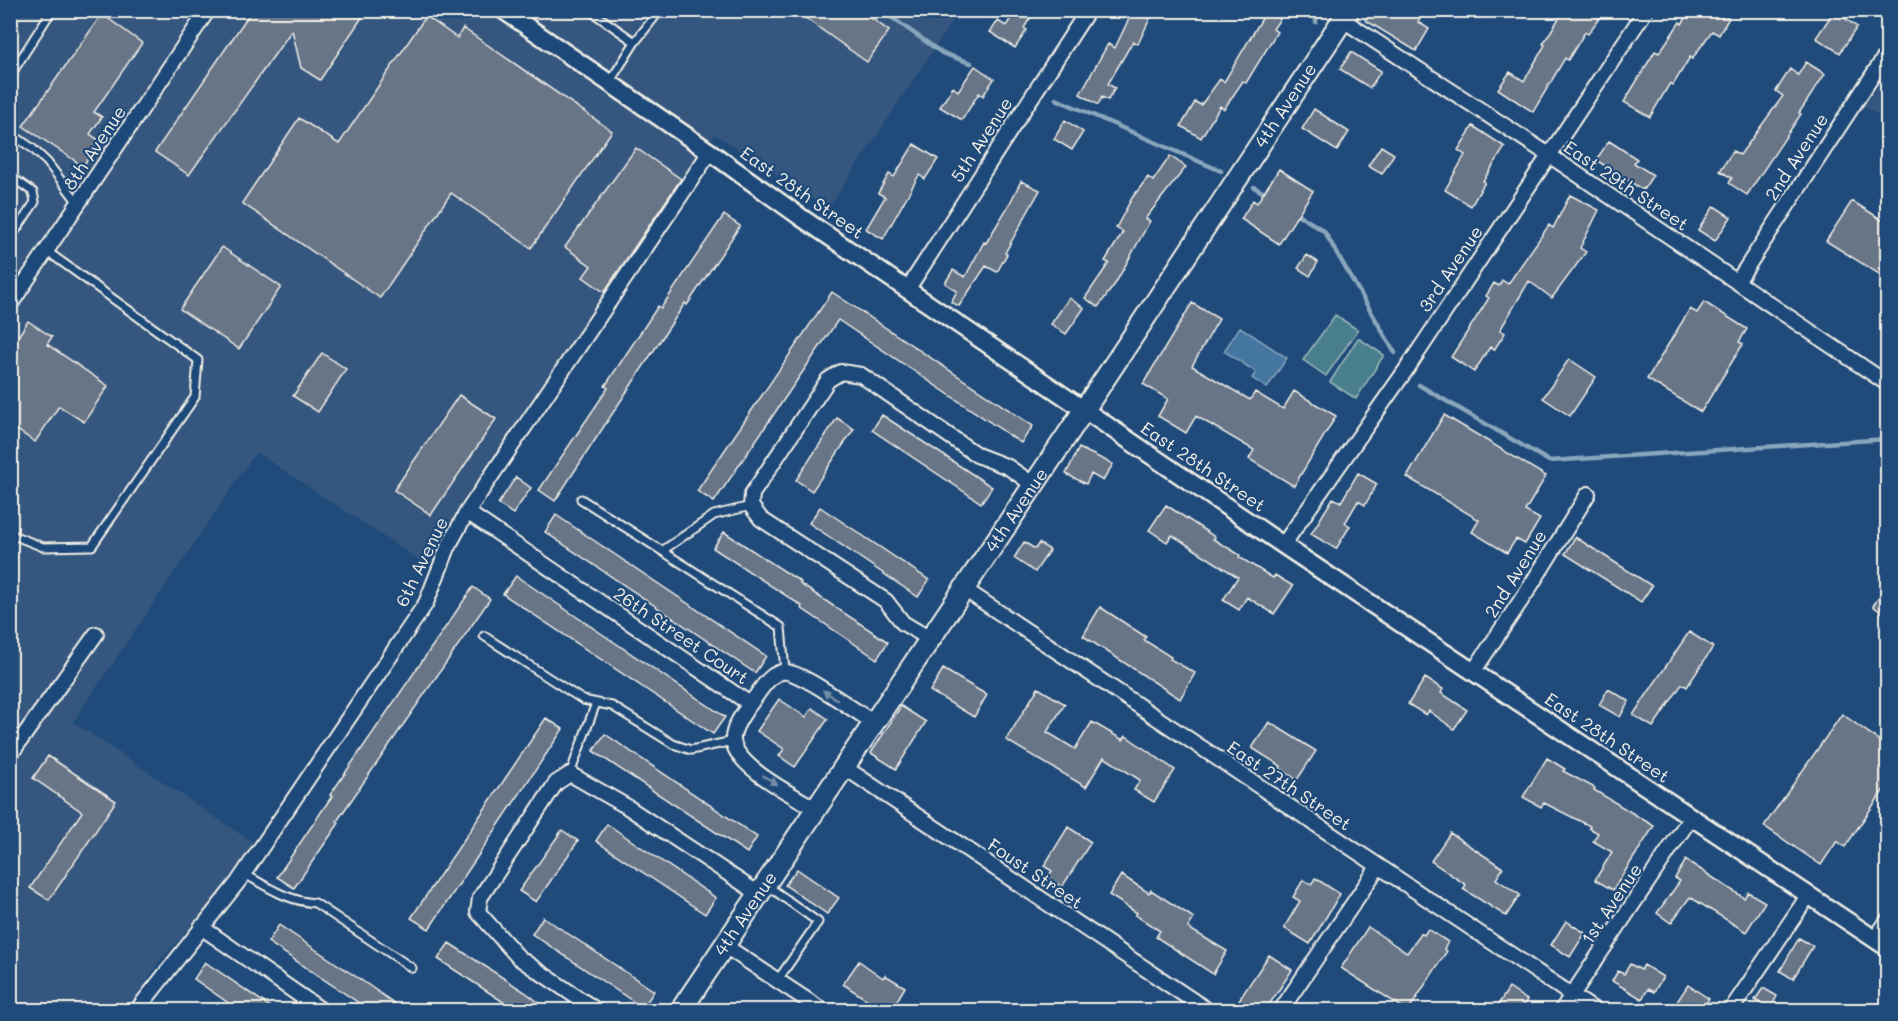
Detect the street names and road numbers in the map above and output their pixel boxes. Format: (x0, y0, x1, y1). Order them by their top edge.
street label: 4th Avenue (1248, 58, 1322, 152)
street label: 5th Avenue (945, 92, 1018, 187)
street label: 8th Avenue (57, 101, 131, 194)
street label: 2nd Avenue (1759, 108, 1833, 205)
street label: East 29th Street (1559, 134, 1694, 236)
street label: East 28th Street (736, 140, 869, 244)
street label: 3rd Avenue (1413, 221, 1488, 316)
street label: East 28th Street (1136, 415, 1271, 517)
street label: 4th Avenue (979, 463, 1053, 557)
street label: 6th Avenue (389, 513, 453, 610)
street label: 2nd Avenue (1479, 525, 1552, 622)
street label: 26th Street Court (609, 581, 754, 689)
street label: East 28th Street (1540, 686, 1675, 788)
street label: East 27th Street (1223, 735, 1356, 836)
street label: Foust Street (983, 832, 1088, 914)
street label: 1st Avenue (1575, 858, 1647, 949)
street label: 4th Avenue (708, 866, 782, 960)

